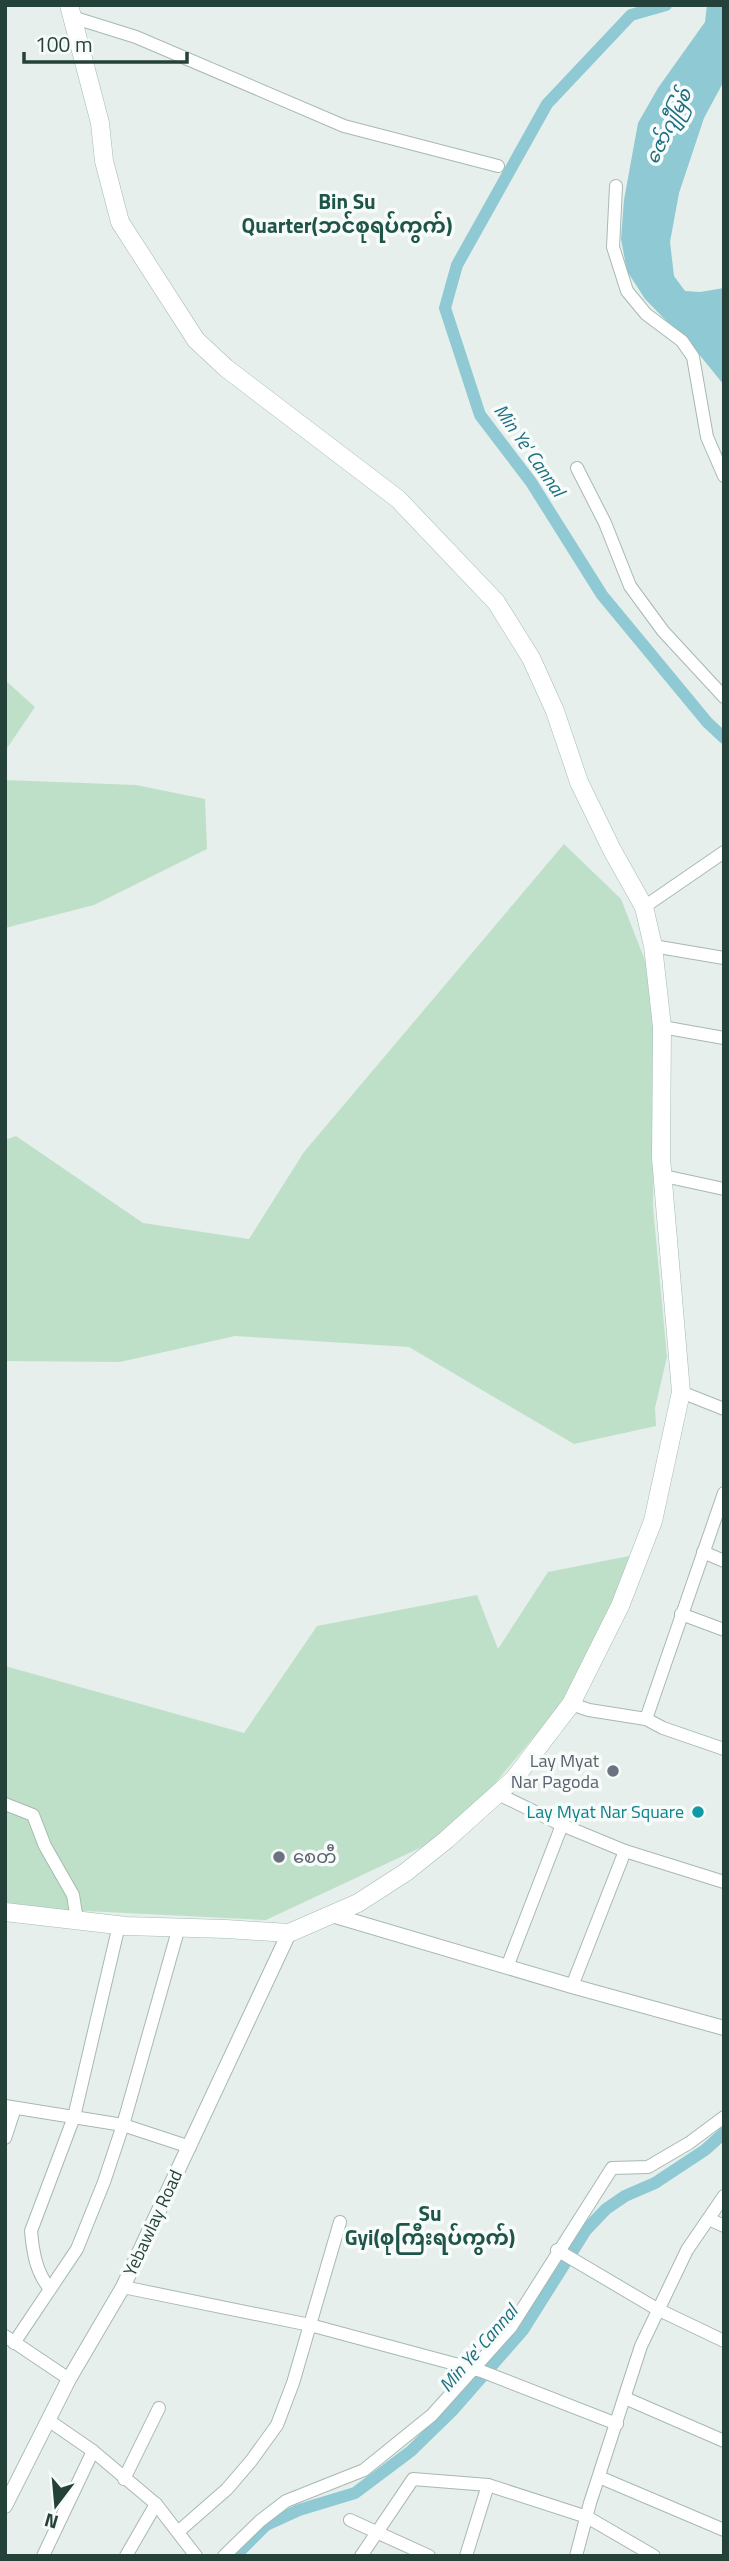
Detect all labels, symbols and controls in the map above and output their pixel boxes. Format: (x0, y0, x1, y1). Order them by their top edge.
scale bar (24, 21, 187, 65)
text: 100 m (35, 28, 92, 60)
water label: ဇော်ဂျီမြစ် (637, 82, 701, 169)
district label: Bin Su Quarter(ဘင်စုရပ်ကွက်) (242, 185, 452, 243)
water label: Min Ye' Cannal (488, 397, 574, 504)
place label: Lay Myat Nar Pagoda (511, 1747, 600, 1795)
marker: Lay Myat Nar Pagoda (605, 1763, 621, 1779)
place label: Lay Myat Nar Square (527, 1798, 684, 1825)
marker: Lay Myat Nar Square (690, 1804, 706, 1820)
place label: စေတီ (293, 1843, 337, 1870)
marker: စေတီ (271, 1849, 287, 1865)
street label: Yebawlay Road (116, 2165, 189, 2280)
district label: Su Gyi(စုကြီးရပ်ကွက်) (345, 2197, 515, 2255)
water label: Min Ye' Cannal (431, 2296, 525, 2398)
north arrow (21, 2470, 91, 2540)
text: N (41, 2506, 62, 2538)

